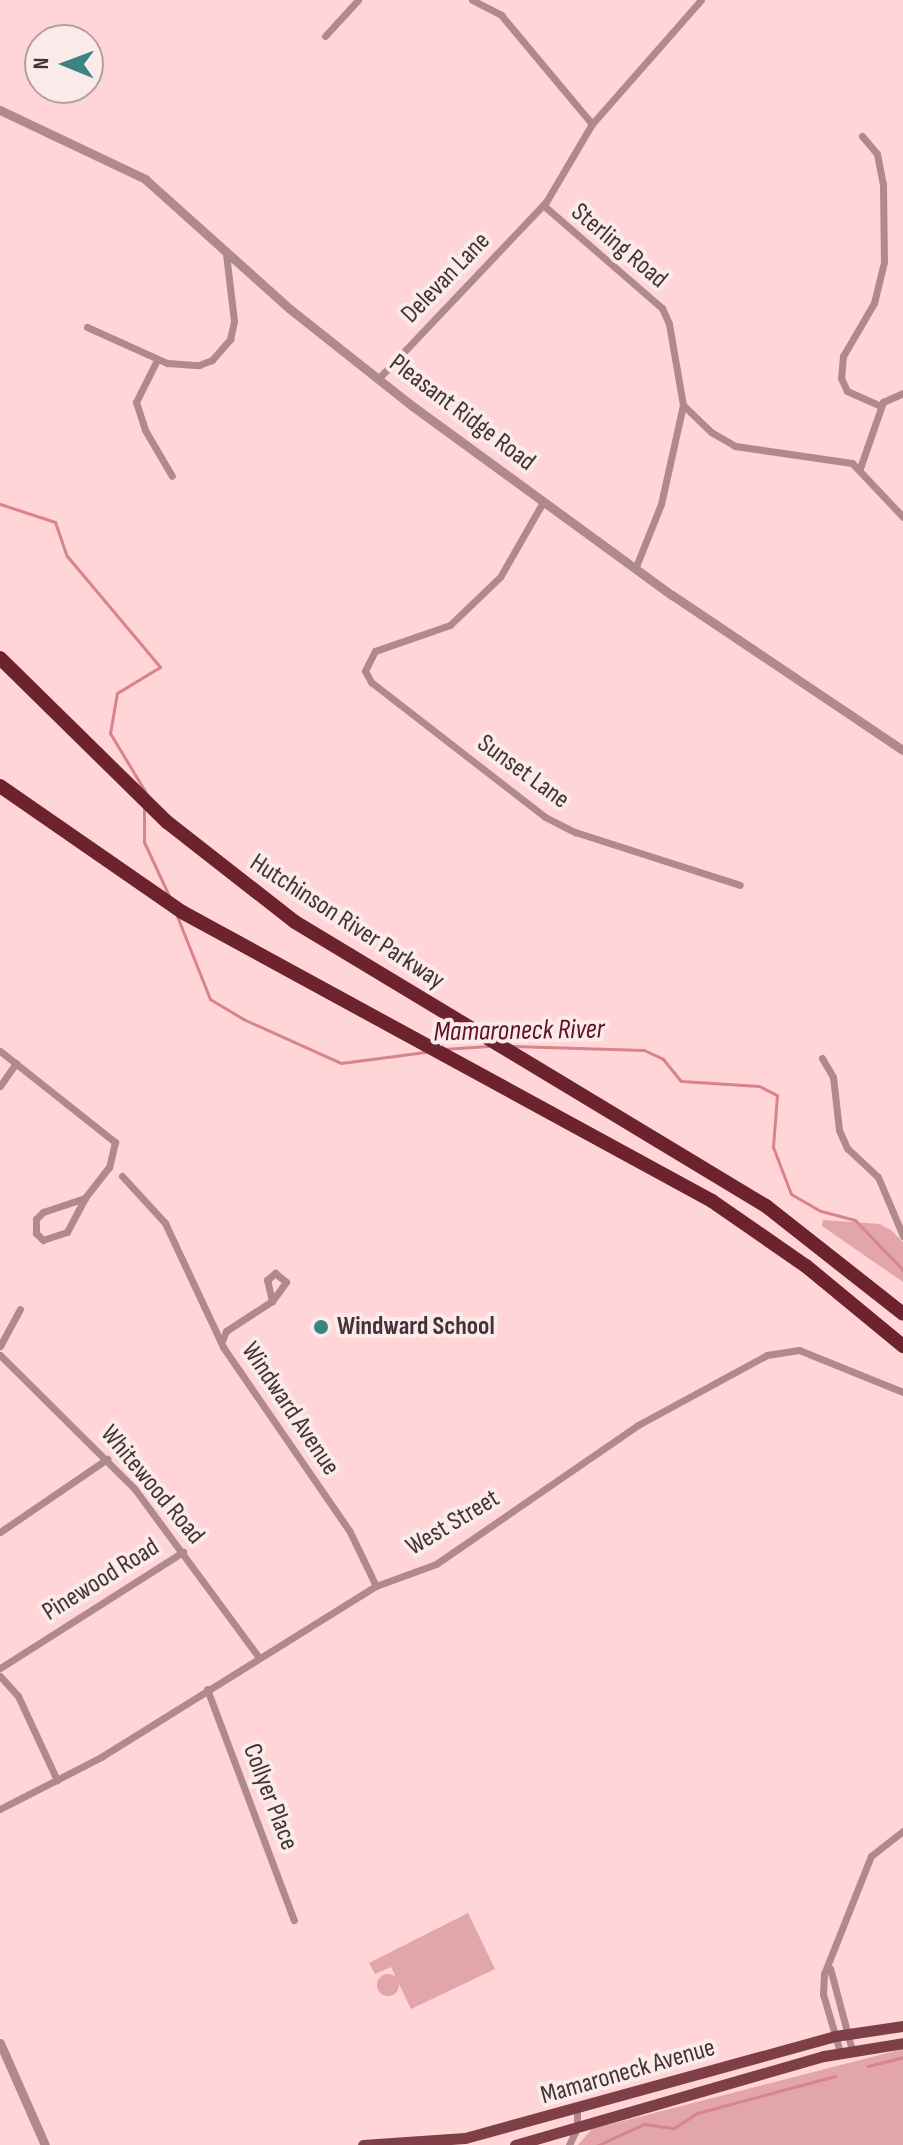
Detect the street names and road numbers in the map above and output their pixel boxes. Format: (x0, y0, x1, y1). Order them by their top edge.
street label: Sterling Road (565, 197, 673, 295)
street label: Delevan Lane (395, 226, 497, 330)
street label: Pleasant Ridge Road (383, 348, 541, 478)
street label: Sunset Lane (471, 728, 575, 816)
street label: Hutchinson River Parkway (244, 847, 450, 997)
street label: Windward Avenue (234, 1337, 346, 1481)
street label: Whitewood Road (93, 1419, 211, 1551)
street label: West Street (401, 1483, 505, 1563)
street label: Pinewood Road (37, 1532, 165, 1628)
street label: Collyer Place (235, 1739, 305, 1855)
street label: Mamaroneck Avenue (537, 2032, 719, 2112)

